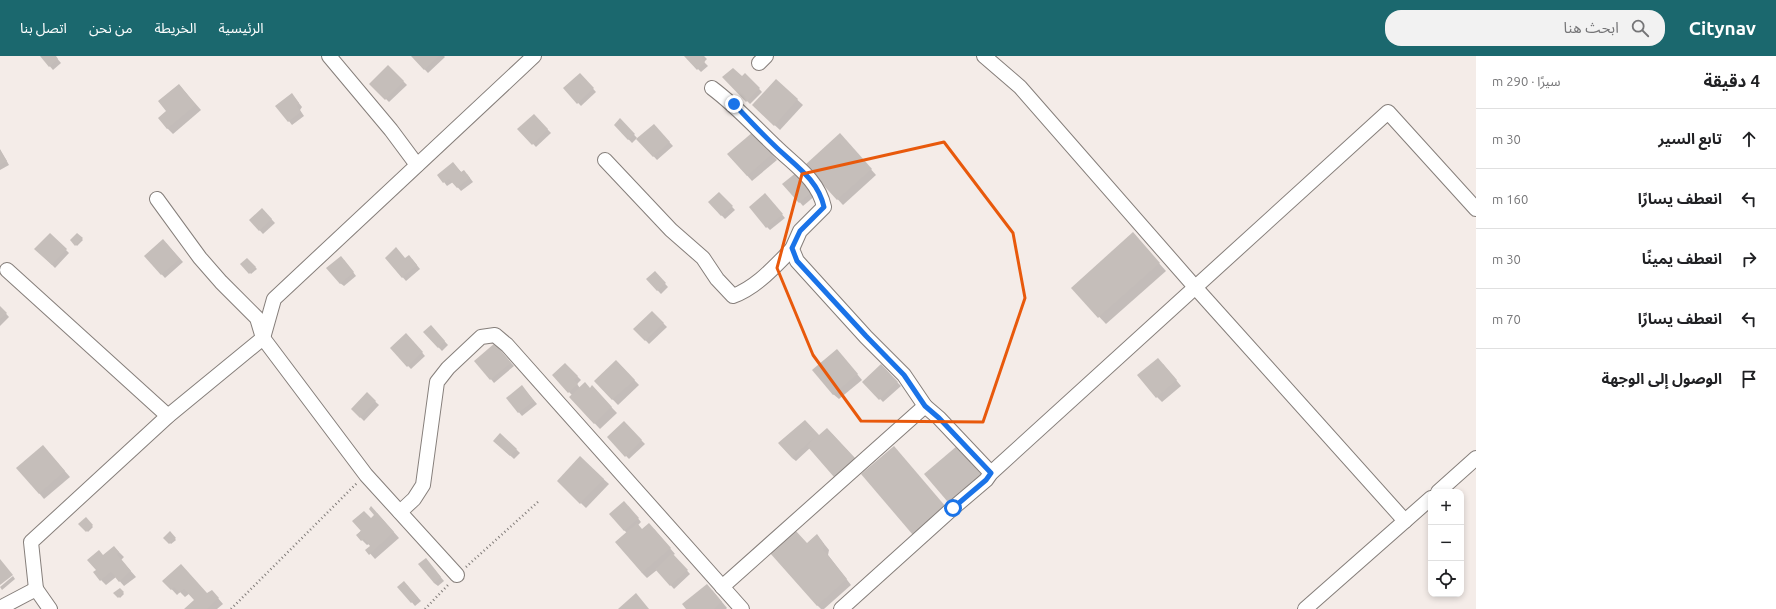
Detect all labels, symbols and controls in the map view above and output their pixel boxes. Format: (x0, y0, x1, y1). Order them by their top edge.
search box (1385, 10, 1665, 46)
icon: search (1629, 17, 1651, 39)
text: Citynav (1689, 17, 1756, 39)
text: ابحث هنا (1564, 19, 1619, 36)
text: اتصل بنا (20, 20, 67, 36)
text: من نحن (89, 20, 133, 36)
text: الخريطة (155, 20, 197, 36)
text: الرئيسية (219, 20, 264, 36)
text: 4 دقيقة (1704, 71, 1760, 90)
text: سيرًا · 290 m (1492, 74, 1560, 88)
route end (725, 95, 743, 113)
icon: ahead (1738, 128, 1760, 150)
text: تابع السير (1658, 130, 1722, 147)
text: 30 m (1492, 132, 1521, 146)
icon: left (1738, 188, 1760, 210)
text: انعطف يسارًا (1638, 190, 1722, 207)
text: 160 m (1492, 192, 1528, 206)
icon: right (1738, 248, 1760, 270)
text: انعطف يمينًا (1642, 250, 1722, 267)
text: 30 m (1492, 252, 1521, 266)
icon: left (1738, 308, 1760, 330)
text: انعطف يسارًا (1638, 310, 1722, 327)
text: 70 m (1492, 312, 1521, 326)
icon: arrive (1738, 368, 1760, 390)
text: الوصول إلى الوجهة (1602, 370, 1722, 387)
map controls (1428, 489, 1464, 597)
button: + (1428, 489, 1464, 525)
route start (944, 499, 962, 517)
button: − (1428, 525, 1464, 561)
button: locate (1428, 561, 1464, 597)

